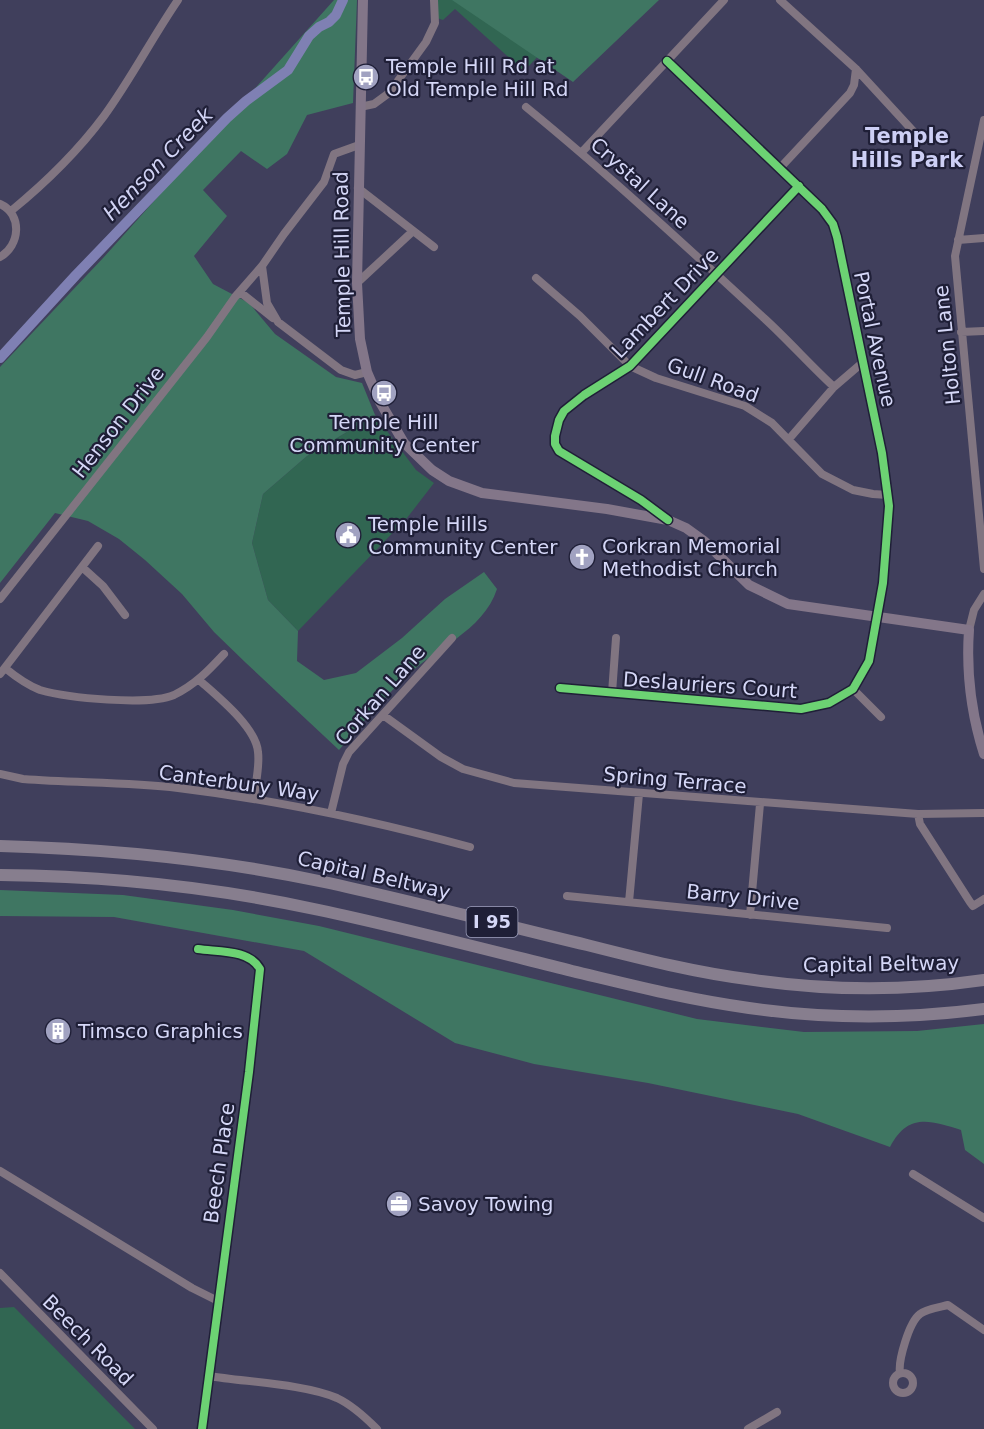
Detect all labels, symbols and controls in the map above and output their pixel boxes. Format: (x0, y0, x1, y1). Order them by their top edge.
place label: Temple Hill Rd at Old Temple Hill Rd (385, 54, 569, 101)
bus stop icon: Temple Hill Rd at Old Temple Hill Rd (351, 62, 381, 92)
water label: Henson Creek (98, 102, 218, 225)
district label: Temple Hills Park (851, 124, 964, 172)
street label: Crystal Lane (586, 132, 694, 234)
street label: Temple Hill Road (329, 171, 355, 338)
street label: Lambert Drive (606, 243, 724, 363)
street label: Portal Avenue (849, 269, 901, 409)
street label: Holton Lane (929, 284, 965, 406)
street label: Gull Road (664, 352, 762, 408)
street label: Henson Drive (67, 361, 169, 483)
bus stop icon: Temple Hill Community Center (369, 378, 399, 408)
place label: Temple Hill Community Center (289, 410, 479, 457)
place label: Temple Hills Community Center (367, 512, 558, 559)
public building icon: Temple Hills Community Center (333, 520, 363, 550)
place label: Corkran Memorial Methodist Church (602, 534, 780, 581)
church icon: Corkran Memorial Methodist Church (567, 542, 597, 572)
street label: Corkan Lane (330, 640, 430, 750)
street label: Deslauriers Court (622, 667, 798, 703)
street label: Canterbury Way (157, 760, 321, 806)
street label: Spring Terrace (602, 762, 748, 798)
street label: Capital Beltway (295, 846, 453, 904)
street label: Barry Drive (685, 879, 801, 915)
road number: I 95 (466, 907, 518, 937)
street label: Capital Beltway (803, 951, 960, 977)
building icon: Timsco Graphics (43, 1016, 73, 1046)
place label: Timsco Graphics (77, 1019, 243, 1043)
street label: Beech Place (199, 1101, 239, 1225)
office icon: Savoy Towing (384, 1189, 414, 1219)
place label: Savoy Towing (418, 1192, 554, 1216)
street label: Beech Road (38, 1290, 138, 1390)

